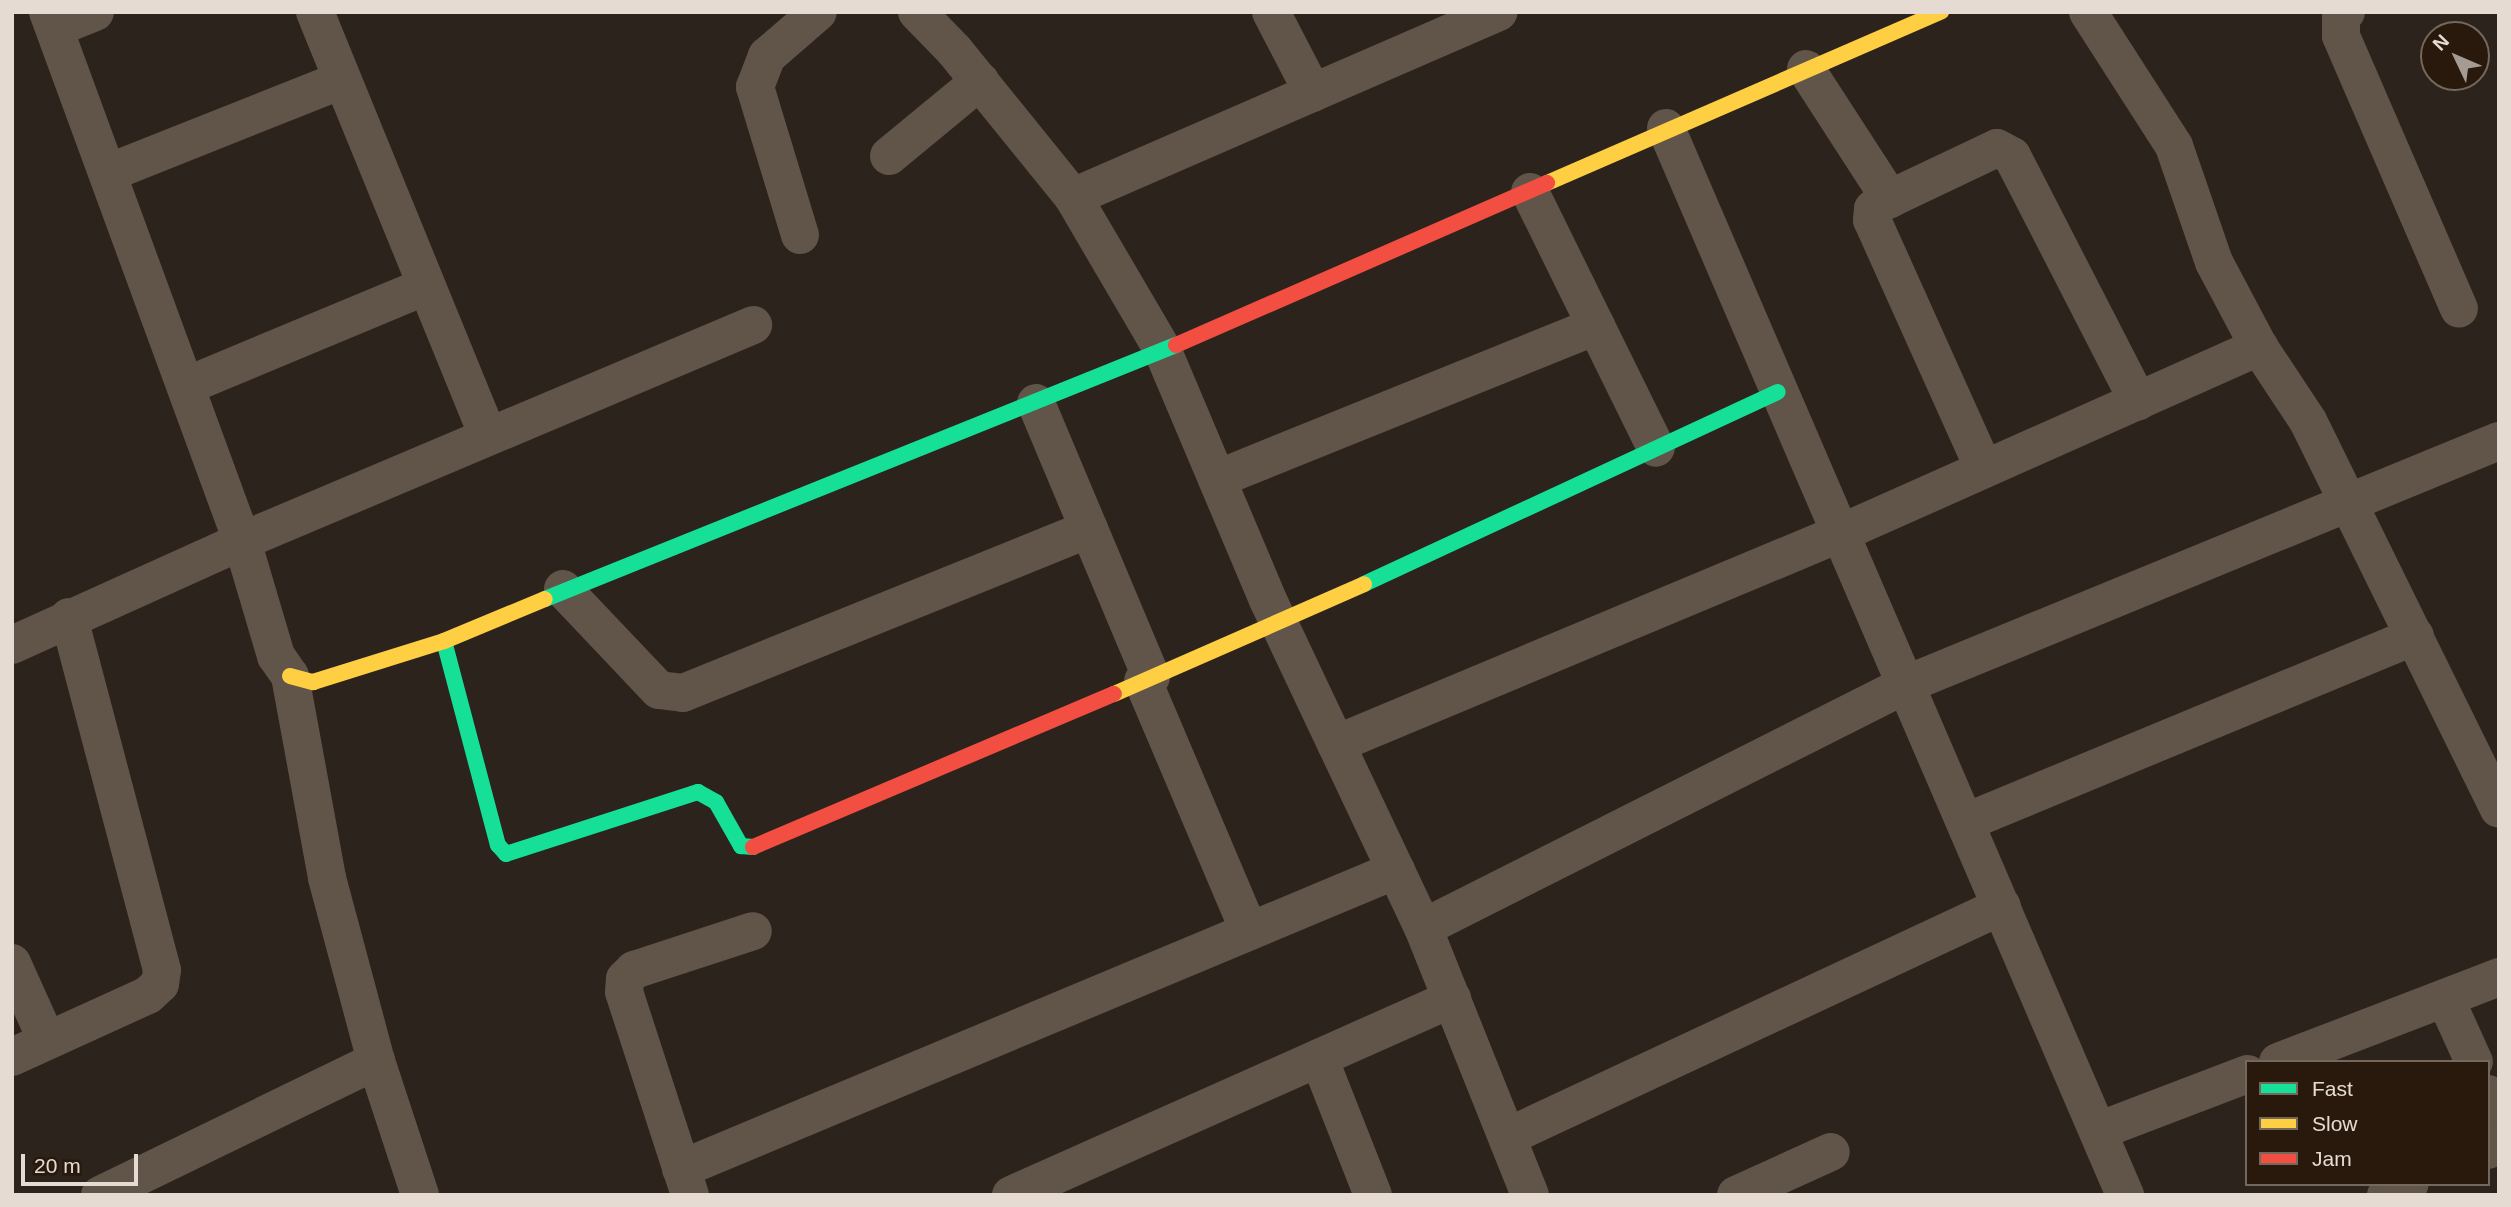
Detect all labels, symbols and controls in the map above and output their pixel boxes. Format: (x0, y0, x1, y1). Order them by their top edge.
north arrow (2420, 21, 2490, 91)
text: N (2429, 30, 2453, 55)
legend (2245, 1060, 2490, 1186)
text: Fast (2312, 1077, 2353, 1100)
text: Slow (2312, 1112, 2358, 1135)
scale bar (24, 1140, 142, 1184)
text: Jam (2312, 1147, 2352, 1170)
text: 20 m (34, 1154, 81, 1177)

